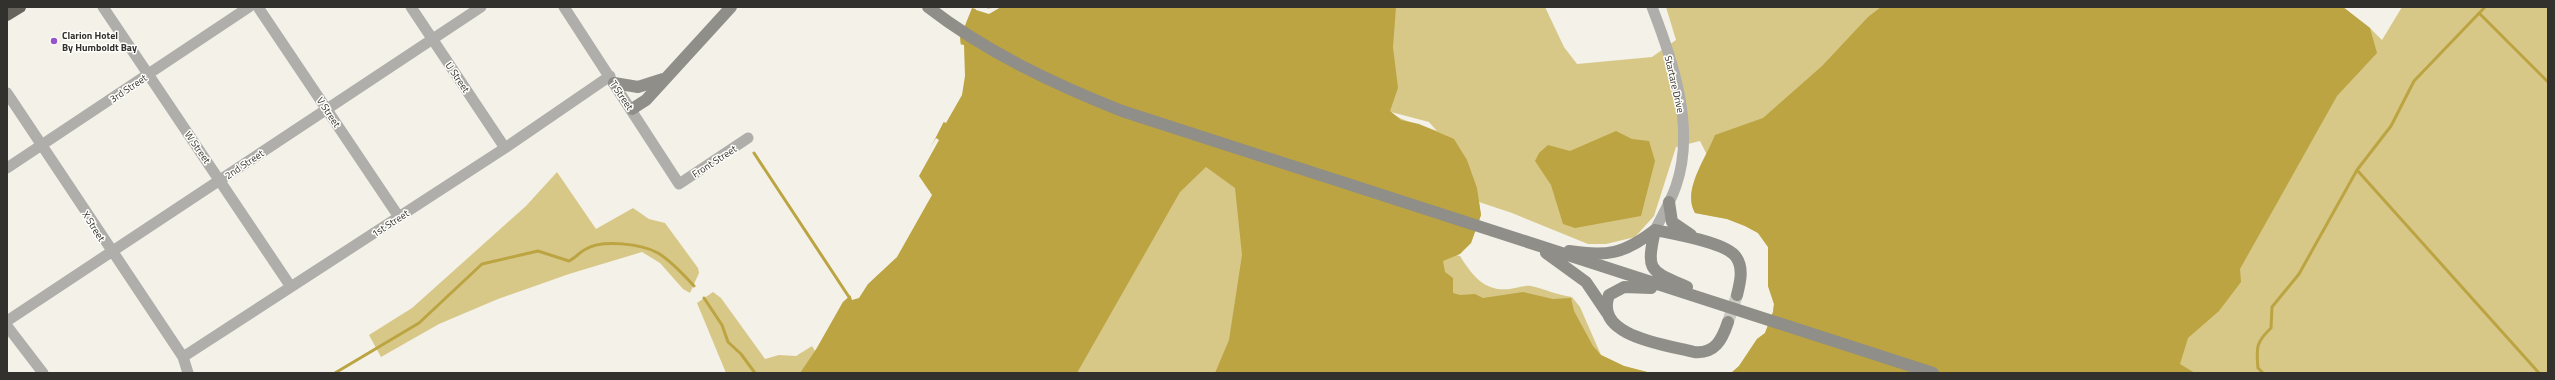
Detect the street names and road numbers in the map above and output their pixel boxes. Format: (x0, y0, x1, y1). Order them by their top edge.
street label: Startare Drive (1661, 54, 1688, 114)
street label: U Street (442, 59, 474, 96)
street label: 3rd Street (107, 70, 150, 106)
street label: T Street (606, 77, 637, 114)
street label: V Street (313, 94, 345, 131)
street label: W Street (181, 128, 215, 167)
street label: Front Street (689, 141, 740, 181)
street label: 2nd Street (222, 146, 267, 183)
street label: 1st Street (369, 205, 412, 241)
street label: X Street (78, 208, 109, 245)

